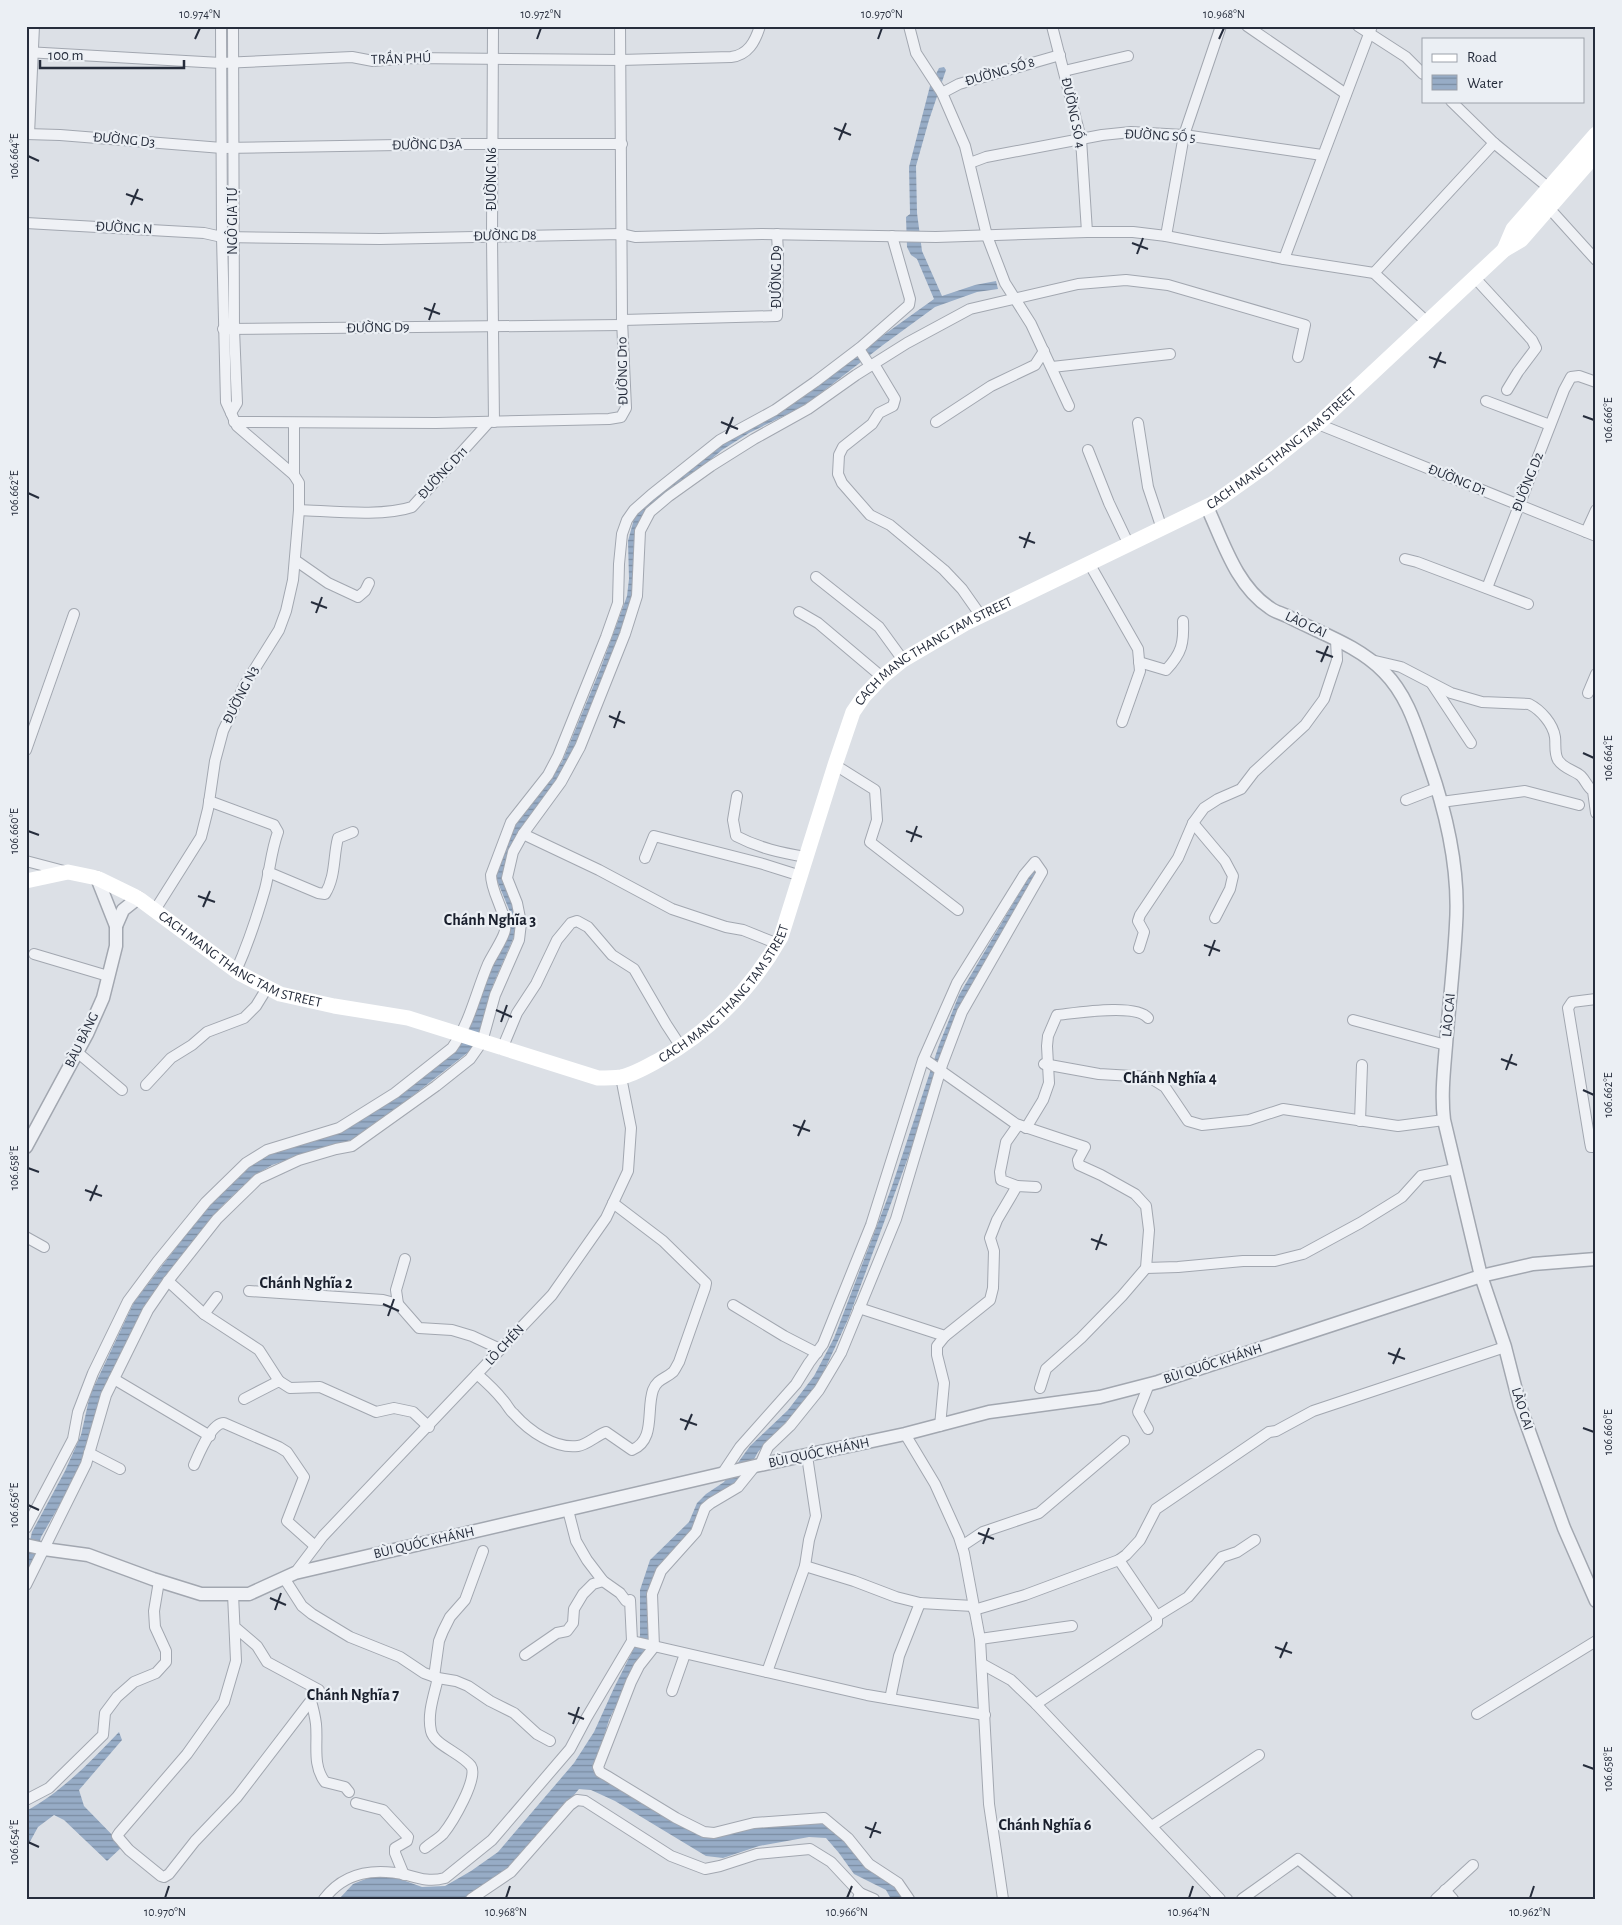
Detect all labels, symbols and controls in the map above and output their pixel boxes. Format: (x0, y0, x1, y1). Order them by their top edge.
text: 10.974°N (179, 8, 221, 20)
text: 10.972°N (520, 8, 562, 20)
text: 10.970°N (861, 8, 903, 20)
text: 10.968°N (1203, 8, 1245, 20)
scale bar (40, 38, 184, 70)
legend (1422, 38, 1584, 102)
street label: TRẦN PHÚ (371, 47, 431, 67)
text: 100 m (48, 48, 83, 63)
text: Road (1467, 50, 1497, 65)
street label: ĐƯỜNG SỐ 8 (962, 52, 1036, 89)
street label: ĐƯỜNG SỐ 4 (1059, 75, 1091, 150)
text: Water (1467, 76, 1503, 91)
street label: ĐƯỜNG SỐ 5 (1124, 123, 1196, 145)
street label: ĐƯỜNG D3 (92, 127, 156, 150)
text: 106.664°E (8, 133, 20, 179)
street label: ĐƯỜNG D3A (392, 134, 462, 153)
street label: ĐƯỜNG N6 (482, 147, 499, 211)
street label: NGÔ GIA TỰ (224, 187, 240, 255)
street label: ĐƯỜNG N (95, 217, 153, 236)
street label: ĐƯỜNG D8 (473, 225, 537, 244)
street label: ĐƯỜNG D9 (767, 245, 784, 309)
street label: ĐƯỜNG D9 (346, 317, 410, 336)
street label: ĐƯỜNG D10 (612, 337, 631, 406)
street label: CACH MANG THANG TAM STREET (1205, 385, 1359, 512)
text: 106.666°E (1602, 397, 1614, 443)
street label: ĐƯỜNG D11 (413, 442, 471, 502)
street label: ĐƯỜNG D2 (1507, 449, 1546, 514)
street label: ĐƯỜNG D1 (1426, 459, 1489, 498)
text: 106.662°E (8, 470, 20, 515)
street label: CACH MANG THANG TAM STREET (853, 595, 1015, 708)
street label: LÀO CAI (1283, 607, 1330, 641)
street label: ĐƯỜNG N3 (218, 662, 262, 726)
text: 106.664°E (1602, 735, 1614, 781)
text: 106.660°E (8, 808, 20, 854)
street label: CACH MANG THANG TAM STREET (156, 909, 323, 1010)
district label: Chánh Nghĩa 3 (444, 912, 536, 928)
street label: CACH MANG THANG TAM STREET (656, 923, 792, 1066)
street label: LÀO CAI (1437, 992, 1458, 1038)
street label: BÀU BÀNG (60, 1009, 101, 1070)
district label: Chánh Nghĩa 4 (1123, 1070, 1217, 1086)
text: 106.662°E (1602, 1072, 1614, 1117)
text: 106.658°E (8, 1146, 20, 1190)
district label: Chánh Nghĩa 2 (259, 1275, 353, 1291)
street label: LÒ CHÉN (481, 1320, 527, 1368)
street label: BÙI QUỐC KHÁNH (1161, 1338, 1264, 1387)
street label: LÀO CAI (1509, 1385, 1538, 1432)
text: 106.660°E (1602, 1409, 1614, 1455)
street label: BÙI QUỐC KHÁNH (766, 1432, 871, 1471)
text: 106.656°E (8, 1483, 20, 1527)
street label: BÙI QUỐC KHÁNH (371, 1521, 476, 1561)
district label: Chánh Nghĩa 7 (307, 1687, 399, 1703)
text: 106.658°E (1602, 1747, 1614, 1791)
district label: Chánh Nghĩa 6 (998, 1817, 1092, 1833)
text: 106.654°E (8, 1820, 20, 1864)
text: 10.970°N (144, 1906, 186, 1918)
text: 10.968°N (485, 1906, 527, 1918)
text: 10.966°N (826, 1906, 868, 1918)
text: 10.964°N (1168, 1906, 1210, 1918)
text: 10.962°N (1509, 1906, 1551, 1918)

